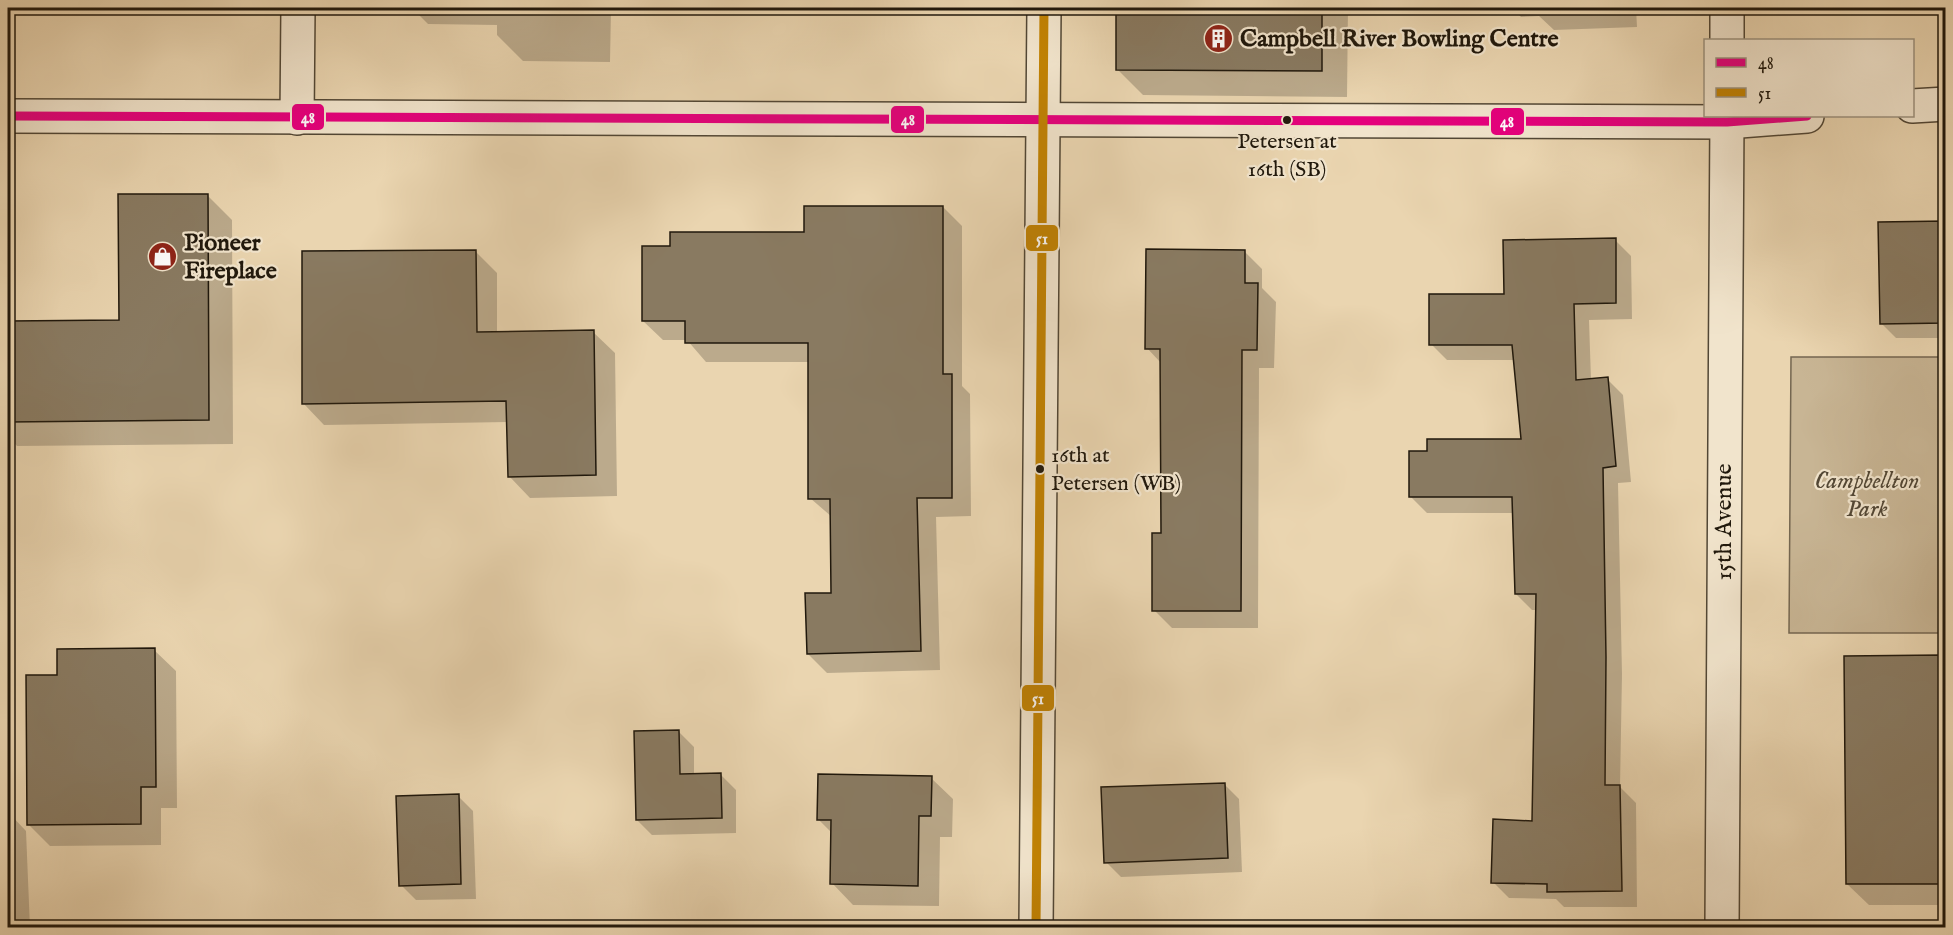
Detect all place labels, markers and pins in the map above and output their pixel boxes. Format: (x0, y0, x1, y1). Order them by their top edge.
building icon: Campbell River Bowling Centre (1203, 23, 1235, 55)
place label: Campbell River Bowling Centre (1240, 24, 1559, 55)
marker: Petersen at 16th (SB) (1281, 114, 1293, 126)
place label: Petersen at 16th (SB) (1237, 128, 1337, 184)
place label: Pioneer Fireplace (184, 228, 277, 287)
shop icon: Pioneer Fireplace (147, 241, 179, 273)
place label: 16th at Petersen (WB) (1051, 442, 1181, 498)
marker: 16th at Petersen (WB) (1034, 463, 1046, 475)

